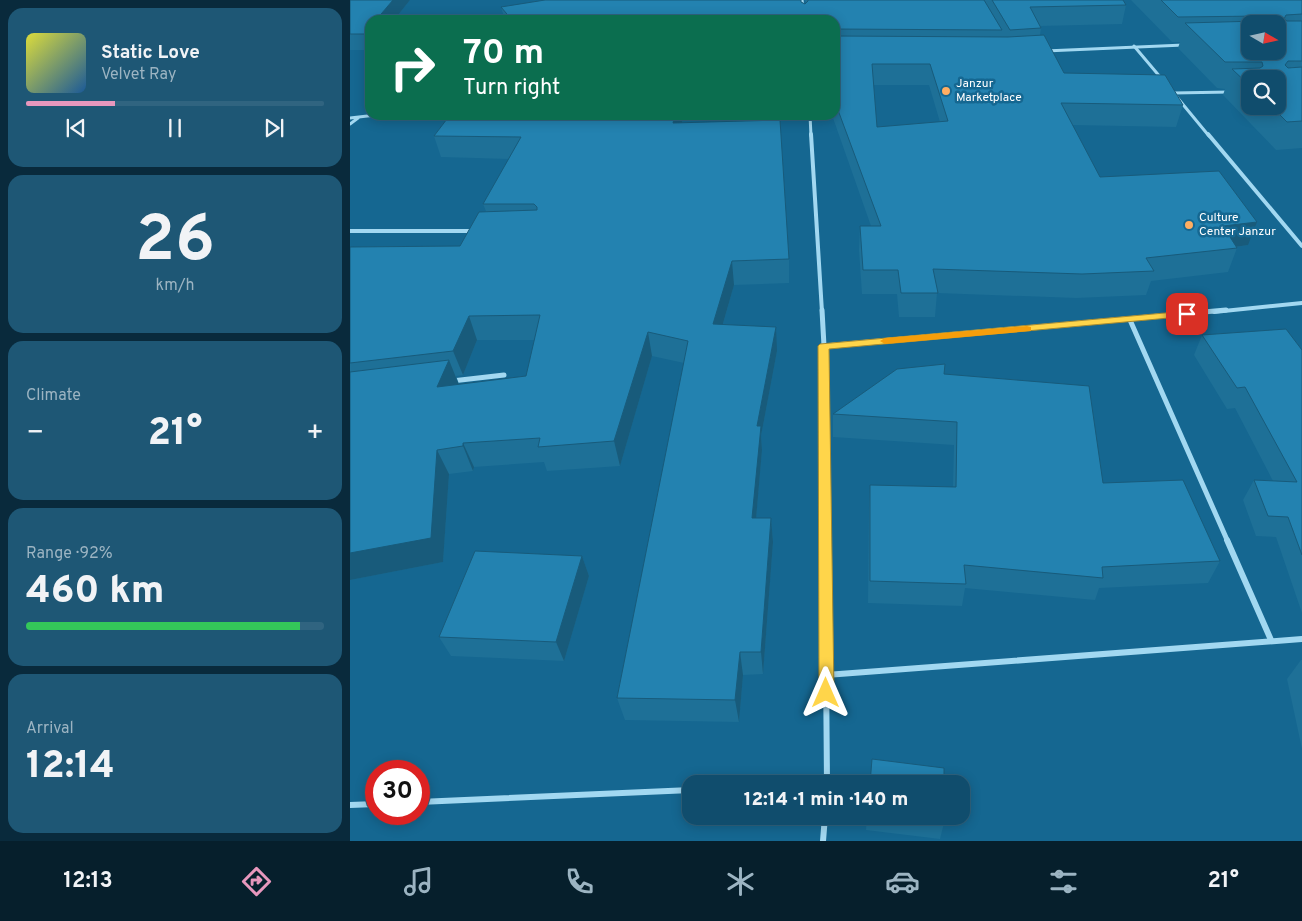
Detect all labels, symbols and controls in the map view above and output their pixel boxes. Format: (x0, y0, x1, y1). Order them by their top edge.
north arrow (1241, 15, 1286, 60)
map controls (1241, 15, 1286, 115)
text: 70 m (463, 32, 544, 76)
icon: right (380, 35, 445, 100)
text: Static Love (101, 41, 200, 65)
text: Velvet Ray (101, 65, 176, 85)
button: search (1241, 70, 1286, 115)
text: Turn right (463, 75, 560, 102)
place label: Janzur Marketplace (956, 76, 1022, 106)
marker: Janzur Marketplace (940, 85, 952, 97)
icon: previous (62, 114, 90, 142)
icon: pause (161, 114, 189, 142)
icon: next (260, 114, 288, 142)
text: 26 (135, 202, 215, 284)
place label: Culture Center Janzur (1199, 210, 1276, 240)
marker: Culture Center Janzur (1183, 219, 1195, 231)
text: km/h (156, 276, 194, 296)
pin (1166, 293, 1208, 335)
icon: arrive (1173, 300, 1201, 328)
text: Climate (26, 386, 81, 406)
text: 21° (148, 410, 202, 459)
text: − (26, 416, 44, 452)
text: + (306, 416, 324, 452)
text: Range · 92% (26, 544, 113, 564)
text: 460 km (26, 568, 164, 617)
position arrow (799, 666, 851, 718)
text: Arrival (26, 719, 74, 739)
text: 12:14 (26, 743, 115, 792)
speed limit sign: 30 (365, 760, 430, 825)
text: 12:14 · 1 min · 140 m (744, 788, 908, 812)
icon: directions (239, 864, 274, 899)
icon: music (401, 864, 436, 899)
icon: phone (562, 864, 597, 899)
icon: climate (723, 864, 758, 899)
icon: car (885, 864, 920, 899)
icon: filters (1046, 864, 1081, 899)
text: 12:13 (63, 868, 113, 895)
text: 21° (1207, 868, 1239, 895)

